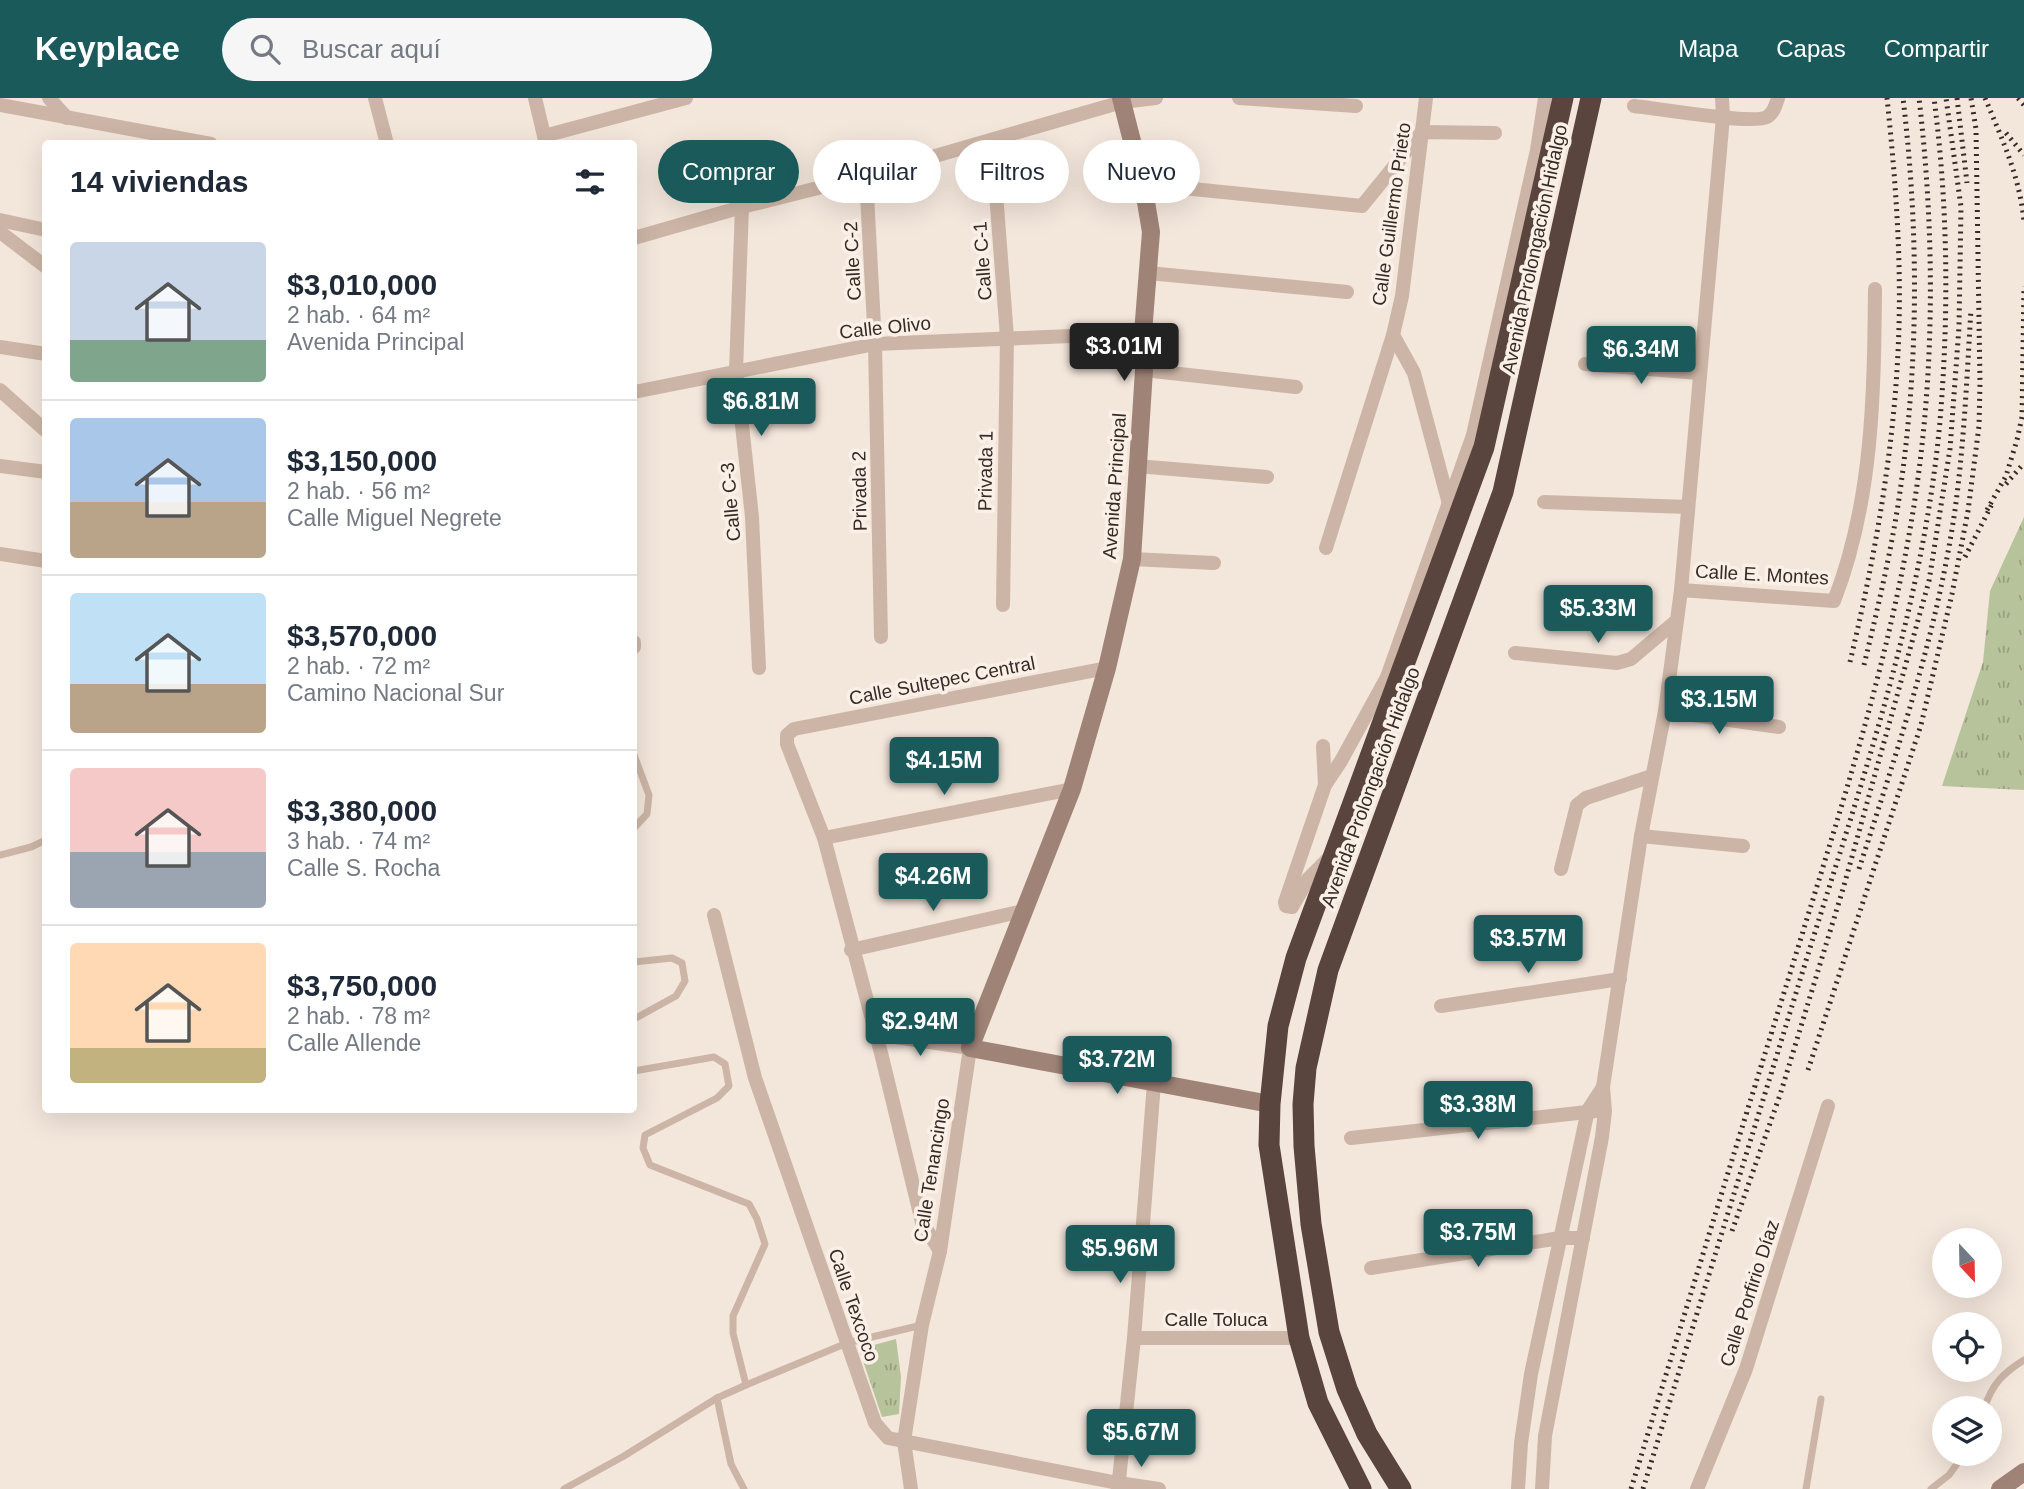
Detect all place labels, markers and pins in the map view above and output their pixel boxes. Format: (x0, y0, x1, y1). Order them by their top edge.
pin: $3.01M (1067, 324, 1181, 383)
pin: $6.34M (1584, 327, 1698, 386)
pin: $6.81M (704, 378, 818, 438)
pin: $5.33M (1541, 586, 1655, 645)
pin: $3.15M (1662, 676, 1776, 736)
pin: $4.15M (887, 738, 1001, 797)
pin: $4.26M (876, 854, 990, 913)
pin: $3.57M (1471, 916, 1585, 975)
pin: $2.94M (863, 998, 977, 1058)
pin: $3.72M (1060, 1037, 1174, 1096)
pin: $3.38M (1421, 1082, 1535, 1141)
pin: $3.75M (1421, 1210, 1535, 1269)
pin: $5.96M (1063, 1226, 1177, 1285)
pin: $5.67M (1084, 1410, 1198, 1469)

